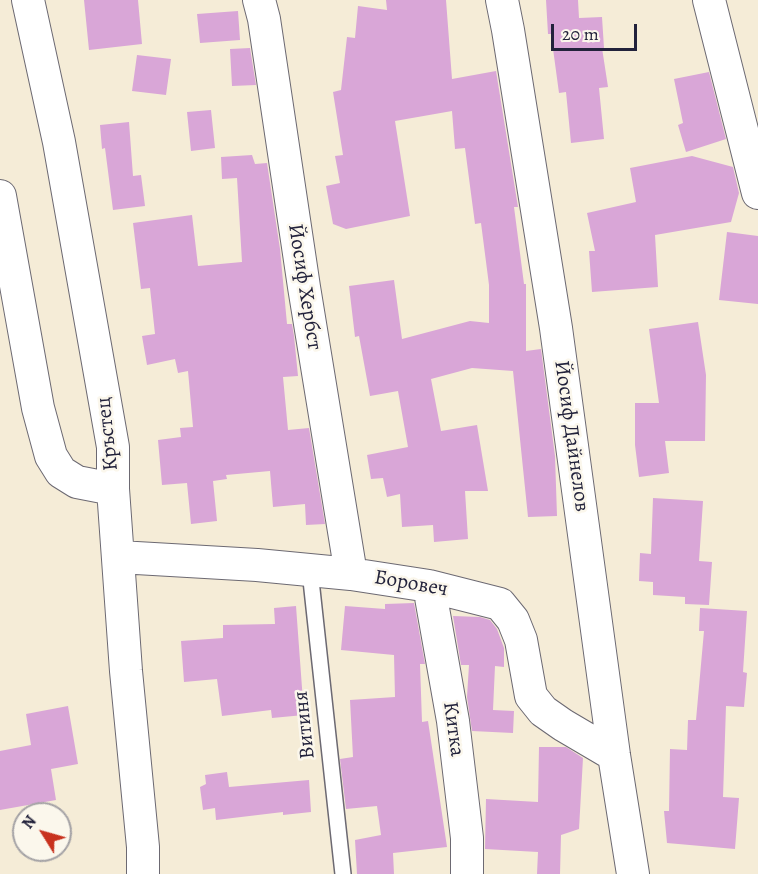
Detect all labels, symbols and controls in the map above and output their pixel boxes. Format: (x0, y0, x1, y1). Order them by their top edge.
scale bar (554, 12, 640, 50)
text: 20 m (562, 22, 599, 46)
street label: Йосиф Хербст (282, 222, 326, 352)
street label: Йосиф Дайнелов (548, 359, 594, 513)
street label: Кръстец (92, 396, 124, 472)
street label: Боровеч (372, 565, 450, 603)
street label: Витиня (289, 690, 321, 760)
street label: Китка (437, 700, 469, 758)
north arrow (12, 802, 72, 862)
text: N (17, 811, 42, 834)

